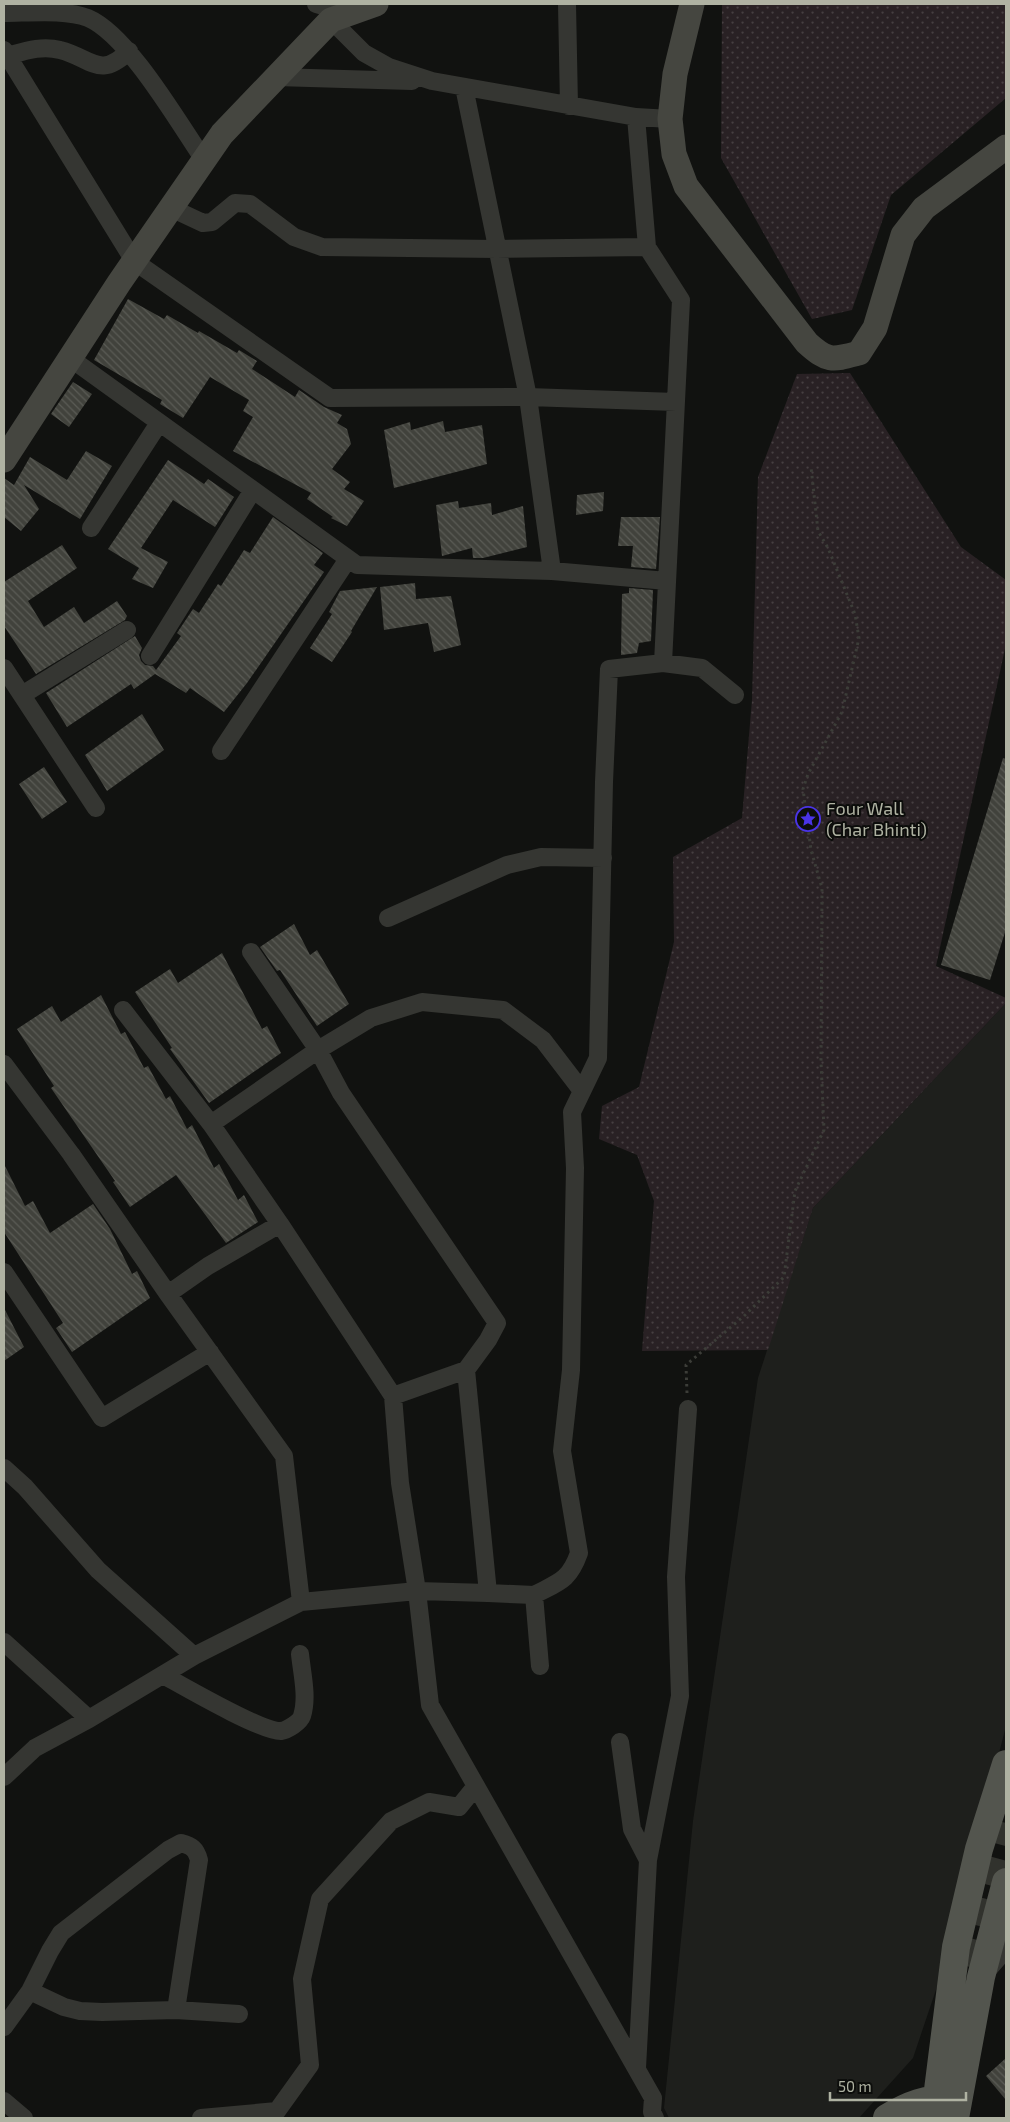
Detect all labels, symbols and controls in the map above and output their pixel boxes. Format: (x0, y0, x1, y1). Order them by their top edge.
place label: Four Wall (Char Bhinti) (826, 797, 927, 840)
place icon: Four Wall (Char Bhinti) (795, 806, 821, 832)
scale bar (830, 2070, 966, 2102)
text: 50 m (838, 2077, 872, 2095)

